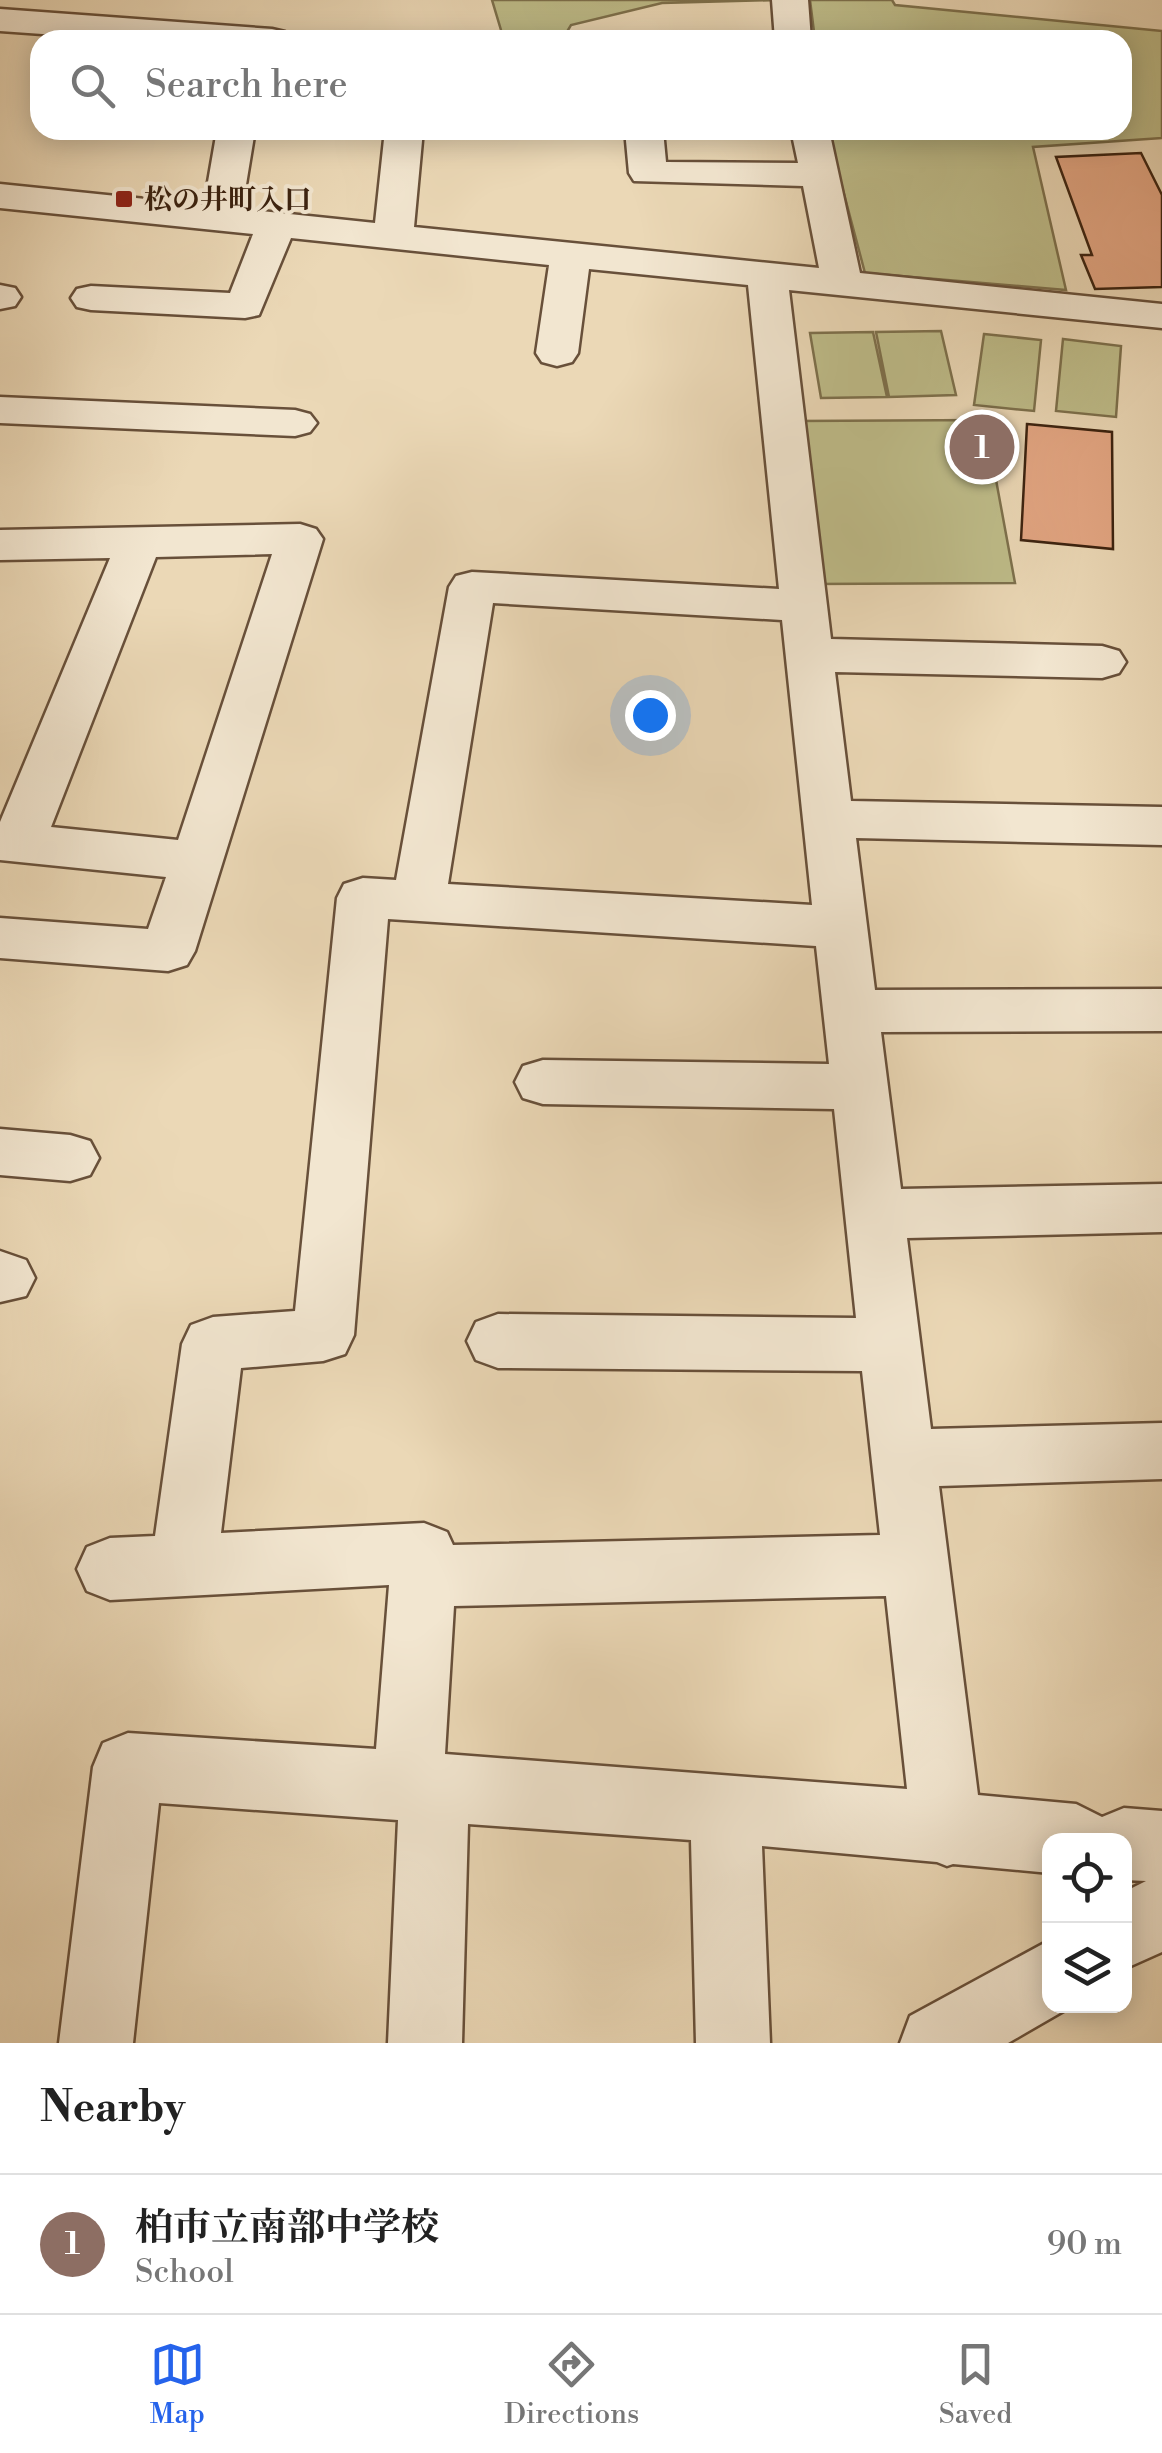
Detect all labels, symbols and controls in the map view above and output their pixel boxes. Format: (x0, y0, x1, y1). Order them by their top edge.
search box (30, 30, 1132, 140)
icon: search (65, 58, 120, 113)
text: Search here (145, 62, 348, 109)
place label: 松の井町入口 (144, 183, 312, 218)
marker: 松の井町入口 (113, 188, 135, 210)
pin: 1 (950, 410, 1014, 484)
your location (625, 690, 676, 741)
map controls (1042, 1833, 1132, 2013)
button: locate (1042, 1833, 1132, 1923)
button: layers (1042, 1923, 1132, 2013)
text: Nearby (40, 2082, 185, 2135)
text: 柏市立南部中学校 (135, 2205, 439, 2252)
text: 1 (65, 2224, 80, 2264)
text: 90 m (1047, 2224, 1122, 2264)
text: School (135, 2252, 234, 2292)
tab: Map (150, 2337, 205, 2432)
tab: Directions (504, 2337, 639, 2432)
tab: Saved (939, 2337, 1012, 2432)

